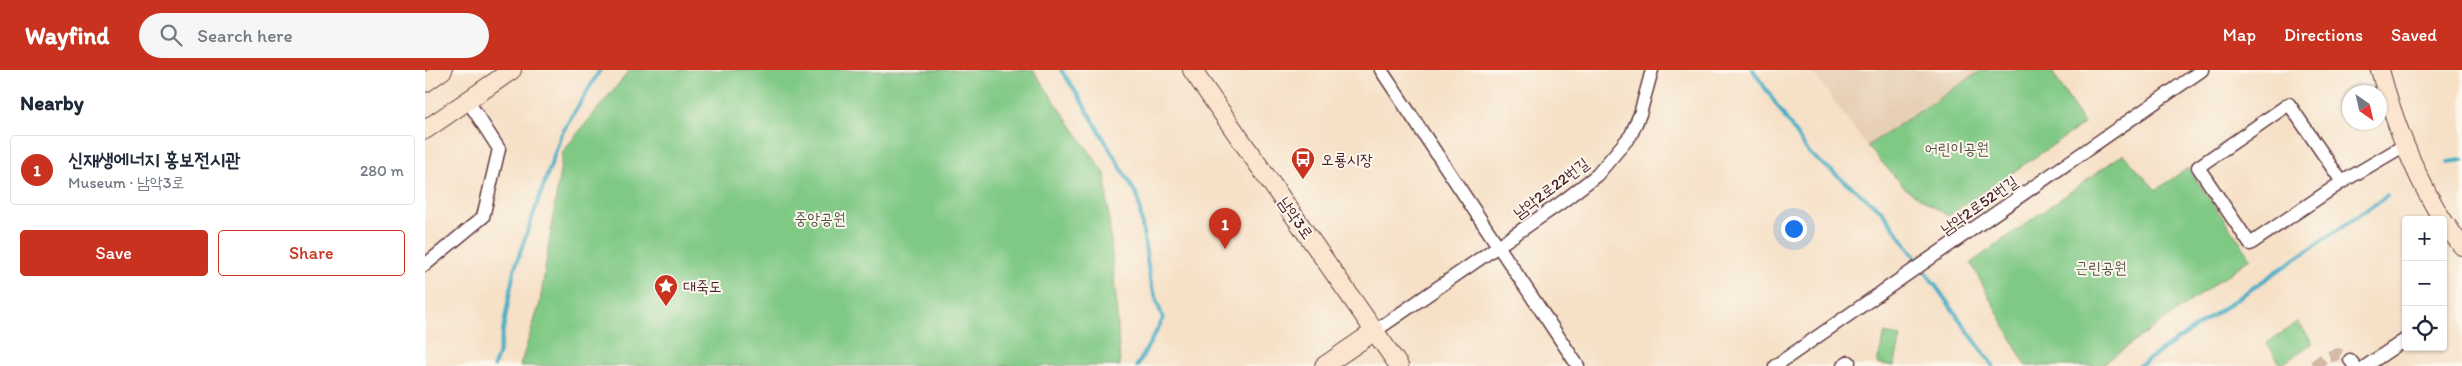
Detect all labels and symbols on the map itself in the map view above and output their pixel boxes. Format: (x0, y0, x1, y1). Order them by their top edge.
north arrow (2342, 85, 2387, 130)
park label: 어린이공원 (1925, 139, 1989, 158)
bus stop icon: 오룡시장 (1290, 146, 1316, 180)
place label: 오룡시장 (1321, 150, 1373, 169)
street label: 남악2로22번길 (1509, 153, 1593, 223)
street label: 남악2로52번길 (1937, 171, 2021, 238)
street label: 남악3로 (1275, 193, 1317, 243)
pin: 1 (1209, 208, 1241, 249)
park label: 중앙공원 (794, 209, 846, 228)
your location (1781, 216, 1807, 242)
park label: 근린공원 (2075, 258, 2127, 277)
place icon: 대죽도 (653, 273, 679, 307)
place label: 대죽도 (683, 277, 722, 296)

